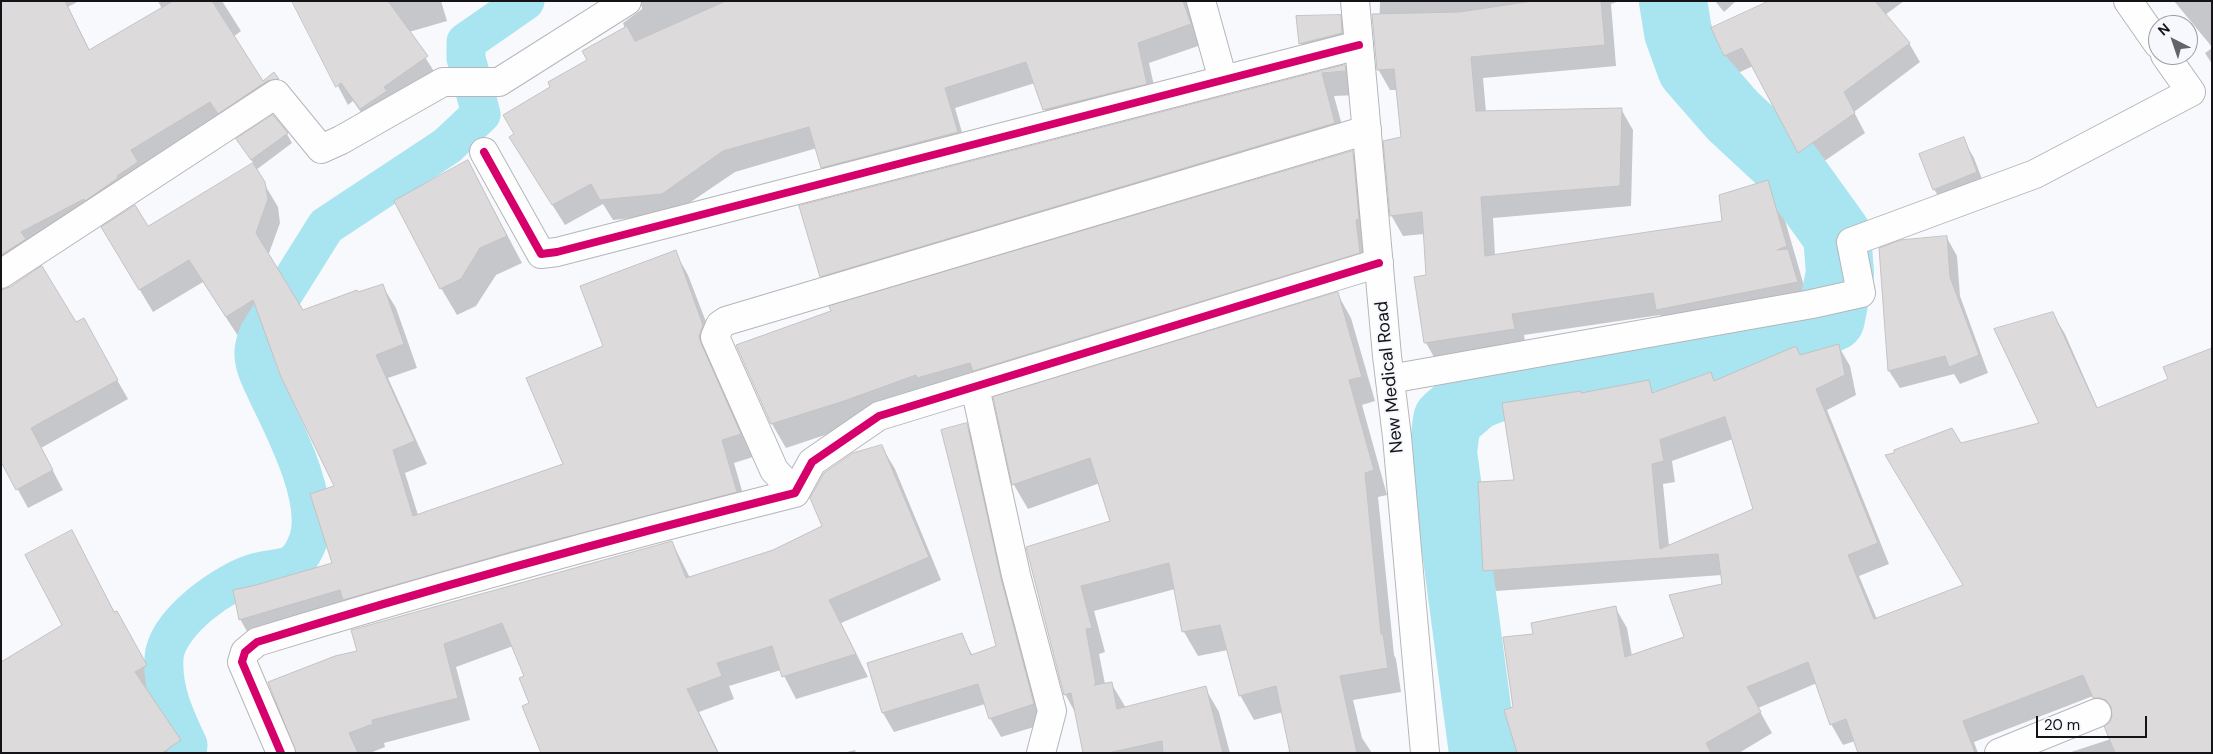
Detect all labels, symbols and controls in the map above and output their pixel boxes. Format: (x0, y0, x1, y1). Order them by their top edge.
north arrow (2148, 15, 2198, 65)
text: N (2154, 19, 2174, 40)
street label: New Medical Road (1371, 300, 1409, 454)
scale bar (2038, 706, 2149, 738)
text: 20 m (2044, 715, 2080, 735)

